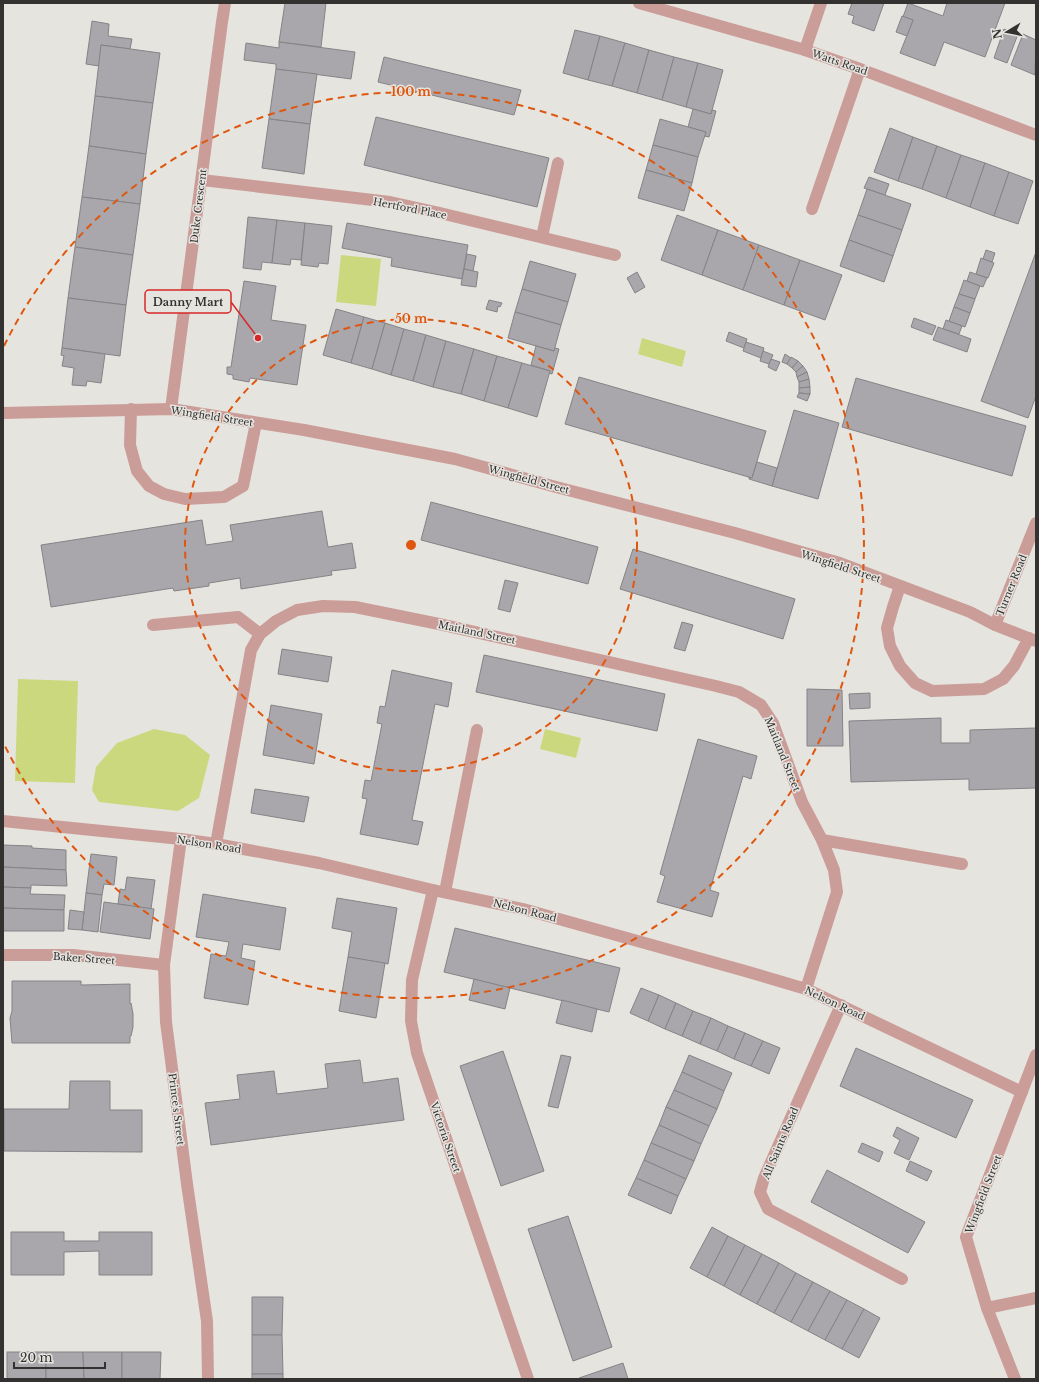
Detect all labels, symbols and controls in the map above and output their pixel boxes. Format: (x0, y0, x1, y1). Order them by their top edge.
north arrow (987, 12, 1027, 52)
text: N (989, 27, 1005, 40)
street label: Watts Road (809, 47, 870, 78)
text: 100 m (391, 84, 432, 99)
street label: Duke Crescent (187, 168, 210, 244)
street label: Hertford Place (372, 195, 448, 222)
callout: Danny Mart (145, 290, 231, 313)
text: Danny Mart (153, 295, 224, 309)
text: 50 m (395, 311, 428, 326)
street label: Wingfield Street (169, 403, 254, 429)
street label: Wingfield Street (486, 462, 571, 497)
centre of rings (404, 538, 418, 552)
street label: Wingfield Street (798, 547, 883, 586)
street label: Turner Road (993, 552, 1030, 618)
street label: Maitland Street (437, 618, 517, 647)
street label: Maitland Street (762, 715, 803, 793)
street label: Nelson Road (176, 833, 242, 856)
street label: Nelson Road (492, 896, 558, 925)
street label: Baker Street (52, 950, 116, 967)
street label: Nelson Road (803, 984, 867, 1023)
street label: Prince's Street (166, 1072, 187, 1146)
street label: Victoria Street (427, 1099, 464, 1174)
street label: All Saints Road (759, 1105, 802, 1182)
street label: Wingfield Street (962, 1153, 1005, 1236)
scale bar (14, 1344, 105, 1370)
text: 20 m (20, 1350, 52, 1365)

